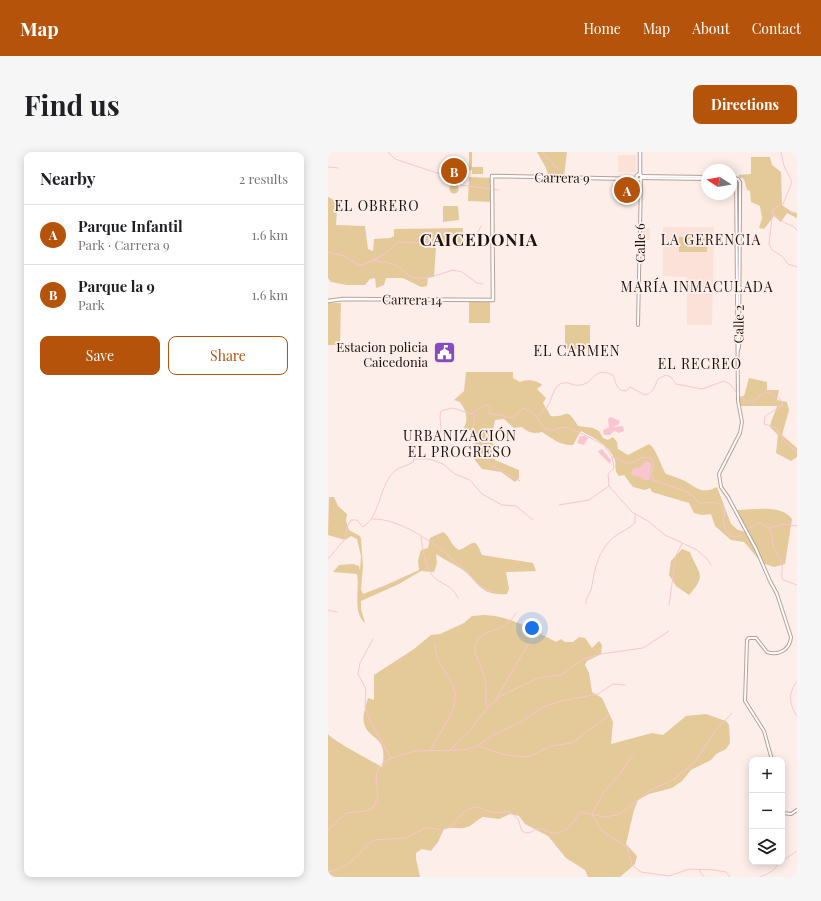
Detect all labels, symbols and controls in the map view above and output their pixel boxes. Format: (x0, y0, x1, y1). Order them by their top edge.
text: Map (20, 15, 59, 41)
text: Home (583, 19, 621, 38)
text: Map (643, 19, 670, 38)
text: About (692, 19, 730, 38)
text: Contact (752, 19, 801, 38)
button: Directions (693, 85, 797, 124)
text: Find us (24, 86, 120, 123)
pin: B (441, 156, 467, 186)
north arrow (701, 164, 737, 200)
text: Nearby (40, 167, 95, 189)
street label: Carrera 9 (534, 168, 590, 186)
text: 2 results (239, 170, 288, 187)
pin: A (614, 175, 640, 205)
district label: EL OBRERO (334, 196, 420, 215)
text: Parque Infantil (78, 216, 183, 236)
street label: Calle 6 (631, 223, 648, 263)
text: A (49, 226, 57, 243)
text: 1.6 km (252, 226, 288, 243)
district label: CAICEDONIA (420, 228, 538, 250)
district label: LA GERENCIA (661, 230, 761, 249)
text: Park · Carrera 9 (78, 236, 170, 253)
text: Parque la 9 (78, 276, 155, 296)
district label: MARÍA INMACULADA (621, 277, 773, 296)
text: B (49, 286, 57, 303)
text: 1.6 km (252, 286, 288, 303)
street label: Carrera 14 (382, 290, 442, 308)
text: Park (78, 296, 105, 313)
street label: Calle 2 (729, 304, 747, 344)
button: Save (40, 336, 160, 375)
button: Share (168, 336, 288, 375)
place label: Estacion policia Caicedonia (336, 338, 429, 370)
public building icon: Estacion policia Caicedonia (431, 340, 457, 366)
district label: EL CARMEN (533, 341, 621, 360)
district label: EL RECREO (658, 354, 742, 373)
district label: URBANIZACIÓN EL PROGRESO (403, 426, 517, 461)
your location (522, 618, 542, 638)
map controls (749, 757, 785, 865)
button: + (749, 757, 785, 793)
button: − (749, 793, 785, 829)
button: layers (749, 829, 785, 865)

